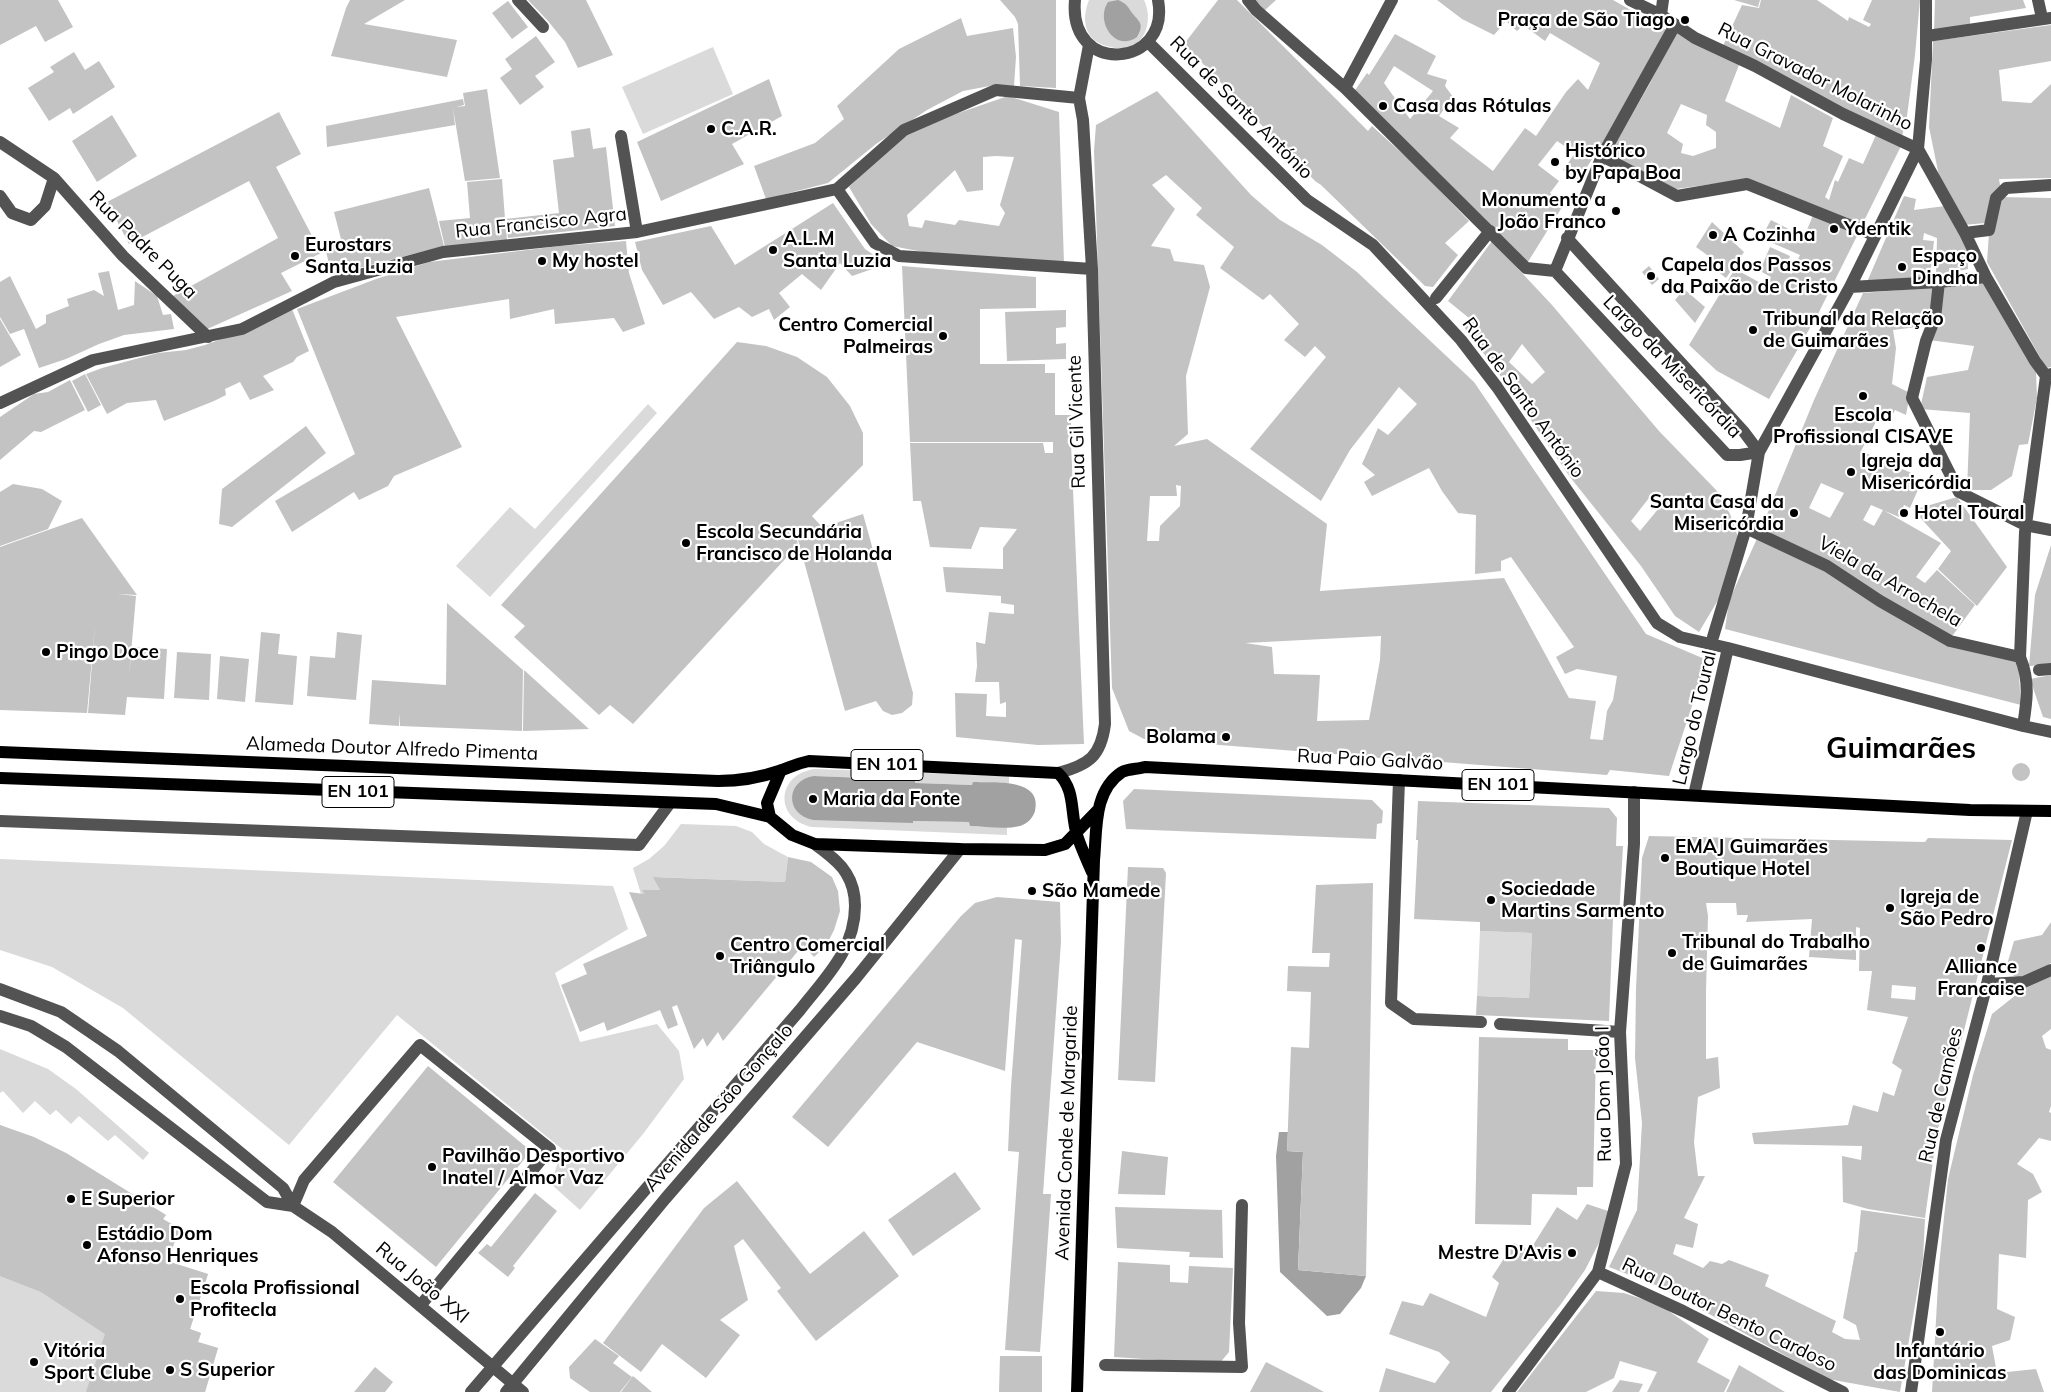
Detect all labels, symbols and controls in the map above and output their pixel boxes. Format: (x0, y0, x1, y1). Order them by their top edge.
place label: Praça de São Tiago (1497, 9, 1675, 31)
marker: Praça de São Tiago (1679, 14, 1691, 26)
street label: Rua Gravador Molarinho (1714, 18, 1916, 136)
street label: Rua de Santo António (1165, 32, 1317, 184)
place label: Casa das Rótulas (1393, 95, 1551, 117)
marker: Casa das Rótulas (1377, 100, 1389, 112)
place label: C.A.R. (721, 118, 777, 140)
marker: C.A.R. (705, 123, 717, 135)
place label: Histórico by Papa Boa (1565, 140, 1681, 184)
marker: Histórico by Papa Boa (1549, 156, 1561, 168)
street label: Rua Padre Puga (84, 186, 202, 304)
place label: Monumento a João Franco (1481, 189, 1606, 233)
street label: Rua Francisco Agra (454, 203, 628, 243)
marker: Monumento a João Franco (1610, 205, 1622, 217)
place label: Ydentik (1844, 218, 1911, 240)
marker: Ydentik (1828, 223, 1840, 235)
place label: A Cozinha (1723, 224, 1816, 246)
place label: A.L.M Santa Luzia (783, 228, 891, 272)
marker: A Cozinha (1707, 229, 1719, 241)
place label: Eurostars Santa Luzia (305, 234, 413, 278)
marker: A.L.M Santa Luzia (767, 244, 779, 256)
place label: Espaço Dindha (1912, 245, 1978, 289)
marker: Eurostars Santa Luzia (289, 250, 301, 262)
place label: My hostel (552, 250, 639, 272)
place label: Capela dos Passos da Paixão de Cristo (1661, 254, 1838, 298)
marker: My hostel (536, 255, 548, 267)
marker: Espaço Dindha (1896, 261, 1908, 273)
marker: Capela dos Passos da Paixão de Cristo (1645, 270, 1657, 282)
street label: Largo da Misericórdia (1598, 291, 1746, 443)
place label: Tribunal da Relação de Guimarães (1763, 308, 1944, 352)
street label: Rua de Santo António (1457, 313, 1589, 483)
place label: Centro Comercial Palmeiras (778, 314, 933, 358)
marker: Tribunal da Relação de Guimarães (1747, 324, 1759, 336)
marker: Centro Comercial Palmeiras (937, 330, 949, 342)
street label: Rua Gil Vicente (1063, 355, 1091, 489)
marker: Escola Profissional CISAVE (1857, 390, 1869, 402)
place label: Escola Profissional CISAVE (1773, 404, 1953, 448)
place label: Igreja da Misericórdia (1861, 450, 1971, 494)
marker: Igreja da Misericórdia (1845, 466, 1857, 478)
place label: Santa Casa da Misericórdia (1650, 491, 1784, 535)
place label: Hotel Toural (1914, 502, 2025, 524)
marker: Santa Casa da Misericórdia (1788, 507, 1800, 519)
marker: Hotel Toural (1898, 507, 1910, 519)
place label: Escola Secundária Francisco de Holanda (696, 521, 892, 565)
street label: Viela da Arrochela (1814, 532, 1966, 632)
marker: Escola Secundária Francisco de Holanda (680, 537, 692, 549)
place label: Pingo Doce (56, 641, 159, 663)
marker: Pingo Doce (40, 646, 52, 658)
street label: Largo do Toural (1668, 648, 1722, 788)
place label: Bolama (1146, 726, 1216, 748)
marker: Bolama (1220, 731, 1232, 743)
district label: Guimarães (1826, 732, 1976, 766)
street label: Alameda Doutor Alfredo Pimenta (246, 733, 538, 765)
street label: Rua Paio Galvão (1296, 745, 1444, 775)
road number: EN 101 (851, 750, 923, 780)
road number: EN 101 (1462, 770, 1534, 800)
road number: EN 101 (322, 776, 394, 808)
place label: Maria da Fonte (823, 788, 960, 810)
marker: Maria da Fonte (807, 793, 819, 805)
place label: EMAJ Guimarães Boutique Hotel (1675, 836, 1828, 880)
marker: EMAJ Guimarães Boutique Hotel (1659, 852, 1671, 864)
place label: Sociedade Martins Sarmento (1501, 878, 1664, 922)
place label: São Mamede (1042, 880, 1160, 902)
marker: São Mamede (1026, 885, 1038, 897)
place label: Igreja de São Pedro (1900, 886, 1993, 930)
marker: Sociedade Martins Sarmento (1485, 894, 1497, 906)
marker: Igreja de São Pedro (1884, 902, 1896, 914)
place label: Tribunal do Trabalho de Guimarães (1682, 931, 1870, 975)
place label: Centro Comercial Triângulo (730, 934, 885, 978)
marker: Alliance Francaise (1975, 942, 1987, 954)
marker: Tribunal do Trabalho de Guimarães (1666, 947, 1678, 959)
marker: Centro Comercial Triângulo (714, 950, 726, 962)
place label: Alliance Francaise (1937, 956, 2025, 1000)
street label: Avenida Conde de Margaride (1051, 1005, 1083, 1261)
street label: Avenida de São Gonçalo (640, 1019, 798, 1197)
street label: Rua de Camões (1914, 1025, 1968, 1165)
street label: Rua Dom João I (1591, 1026, 1617, 1162)
place label: Pavilhão Desportivo Inatel / Almor Vaz (442, 1145, 625, 1189)
marker: Pavilhão Desportivo Inatel / Almor Vaz (426, 1161, 438, 1173)
place label: E Superior (81, 1188, 174, 1210)
marker: E Superior (65, 1193, 77, 1205)
place label: Estádio Dom Afonso Henriques (97, 1223, 259, 1267)
street label: Rua João XXI (371, 1237, 473, 1329)
marker: Estádio Dom Afonso Henriques (81, 1239, 93, 1251)
place label: Mestre D'Avis (1438, 1242, 1562, 1264)
marker: Mestre D'Avis (1566, 1247, 1578, 1259)
street label: Rua Doutor Bento Cardoso (1618, 1253, 1840, 1377)
place label: Escola Profissional Profitecla (190, 1277, 360, 1321)
marker: Escola Profissional Profitecla (174, 1293, 186, 1305)
marker: Infantário das Dominicas (1934, 1326, 1946, 1338)
place label: Vitória Sport Clube (44, 1340, 151, 1384)
place label: Infantário das Dominicas (1873, 1340, 2007, 1384)
marker: Vitória Sport Clube (28, 1356, 40, 1368)
place label: S Superior (180, 1359, 274, 1381)
marker: S Superior (164, 1364, 176, 1376)

